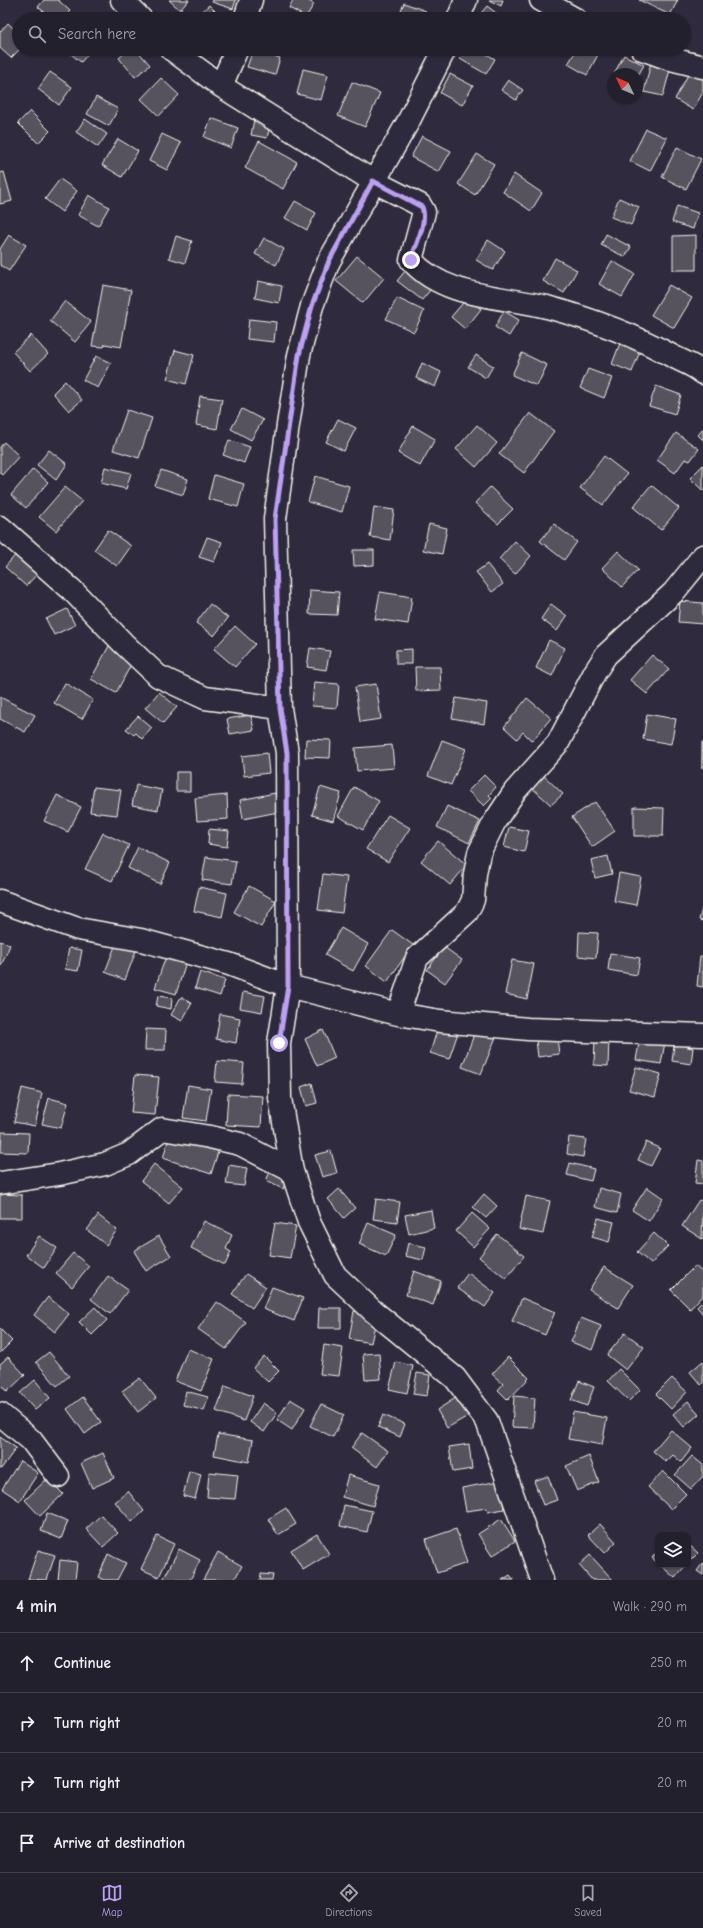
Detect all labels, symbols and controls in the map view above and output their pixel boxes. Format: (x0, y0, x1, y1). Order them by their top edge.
search box (12, 12, 691, 56)
icon: search (26, 23, 48, 45)
text: Search here (58, 25, 136, 43)
north arrow (607, 68, 643, 104)
route end (402, 251, 420, 269)
route start (270, 1034, 288, 1052)
map controls (655, 1532, 691, 1568)
button: layers (655, 1532, 691, 1568)
text: 4 min (16, 1597, 57, 1616)
text: Walk · 290 m (613, 1599, 687, 1614)
icon: ahead (16, 1652, 38, 1674)
text: Continue (54, 1654, 111, 1672)
text: 250 m (650, 1655, 687, 1670)
icon: right (16, 1712, 38, 1734)
text: Turn right (54, 1714, 120, 1732)
text: 20 m (657, 1715, 687, 1730)
icon: right (16, 1772, 38, 1794)
text: Turn right (54, 1774, 120, 1792)
text: 20 m (657, 1775, 687, 1790)
icon: arrive (16, 1832, 38, 1854)
text: Arrive at destination (54, 1834, 185, 1852)
tab: Map (101, 1882, 123, 1919)
tab: Directions (325, 1882, 372, 1919)
tab: Saved (574, 1882, 602, 1919)

